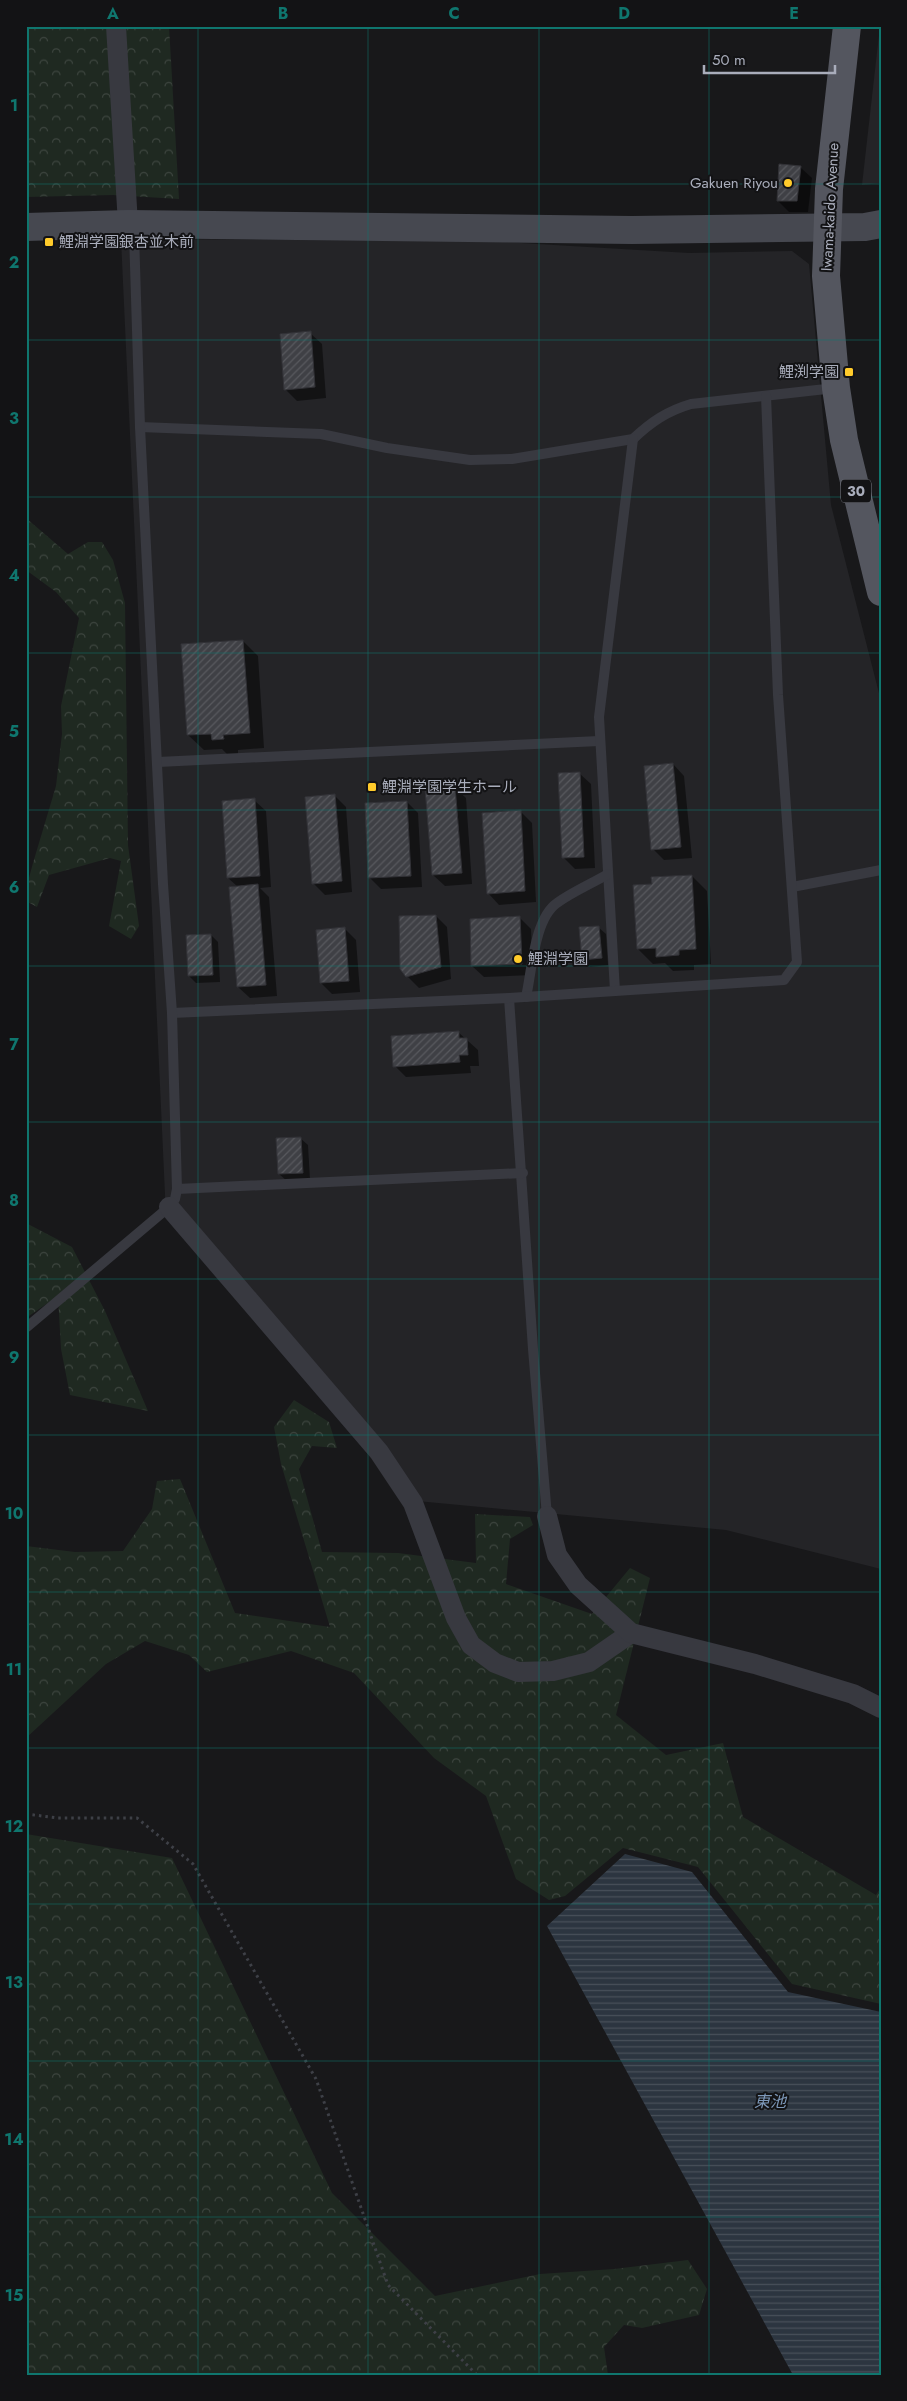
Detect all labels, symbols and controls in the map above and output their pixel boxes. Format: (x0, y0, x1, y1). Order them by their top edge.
text: A (106, 2, 119, 25)
text: B (278, 2, 288, 25)
text: C (448, 2, 460, 25)
text: D (618, 2, 630, 25)
text: E (789, 2, 799, 25)
scale bar (704, 42, 836, 74)
text: 50 m (712, 49, 746, 71)
text: 1 (10, 94, 18, 117)
street label: Iwama-kaido Avenue (816, 142, 844, 272)
place label: Gakuen Riyou (690, 172, 778, 194)
marker: Gakuen Riyou (782, 177, 794, 189)
place label: 鯉淵学園銀杏並木前 (59, 231, 194, 253)
marker: 鯉淵学園銀杏並木前 (43, 236, 55, 248)
text: 2 (9, 251, 19, 274)
place label: 鯉渕学園 (779, 361, 839, 383)
marker: 鯉渕学園 (843, 366, 855, 378)
text: 3 (9, 407, 19, 430)
road number: 30 (841, 480, 871, 502)
text: 4 (8, 564, 20, 587)
text: 5 (9, 720, 19, 743)
place label: 鯉淵学園学生ホール (382, 776, 517, 798)
marker: 鯉淵学園学生ホール (366, 781, 378, 793)
text: 6 (9, 876, 19, 899)
place label: 鯉淵学園 (528, 948, 588, 970)
marker: 鯉淵学園 (512, 953, 524, 965)
text: 7 (9, 1033, 19, 1056)
text: 8 (9, 1189, 19, 1212)
text: 9 (9, 1346, 19, 1369)
text: 10 (5, 1502, 23, 1525)
text: 11 (6, 1658, 22, 1681)
text: 12 (5, 1815, 23, 1838)
text: 13 (5, 1971, 23, 1994)
water label: 東池 (754, 2090, 788, 2113)
text: 14 (4, 2128, 24, 2151)
text: 15 (5, 2284, 23, 2307)

